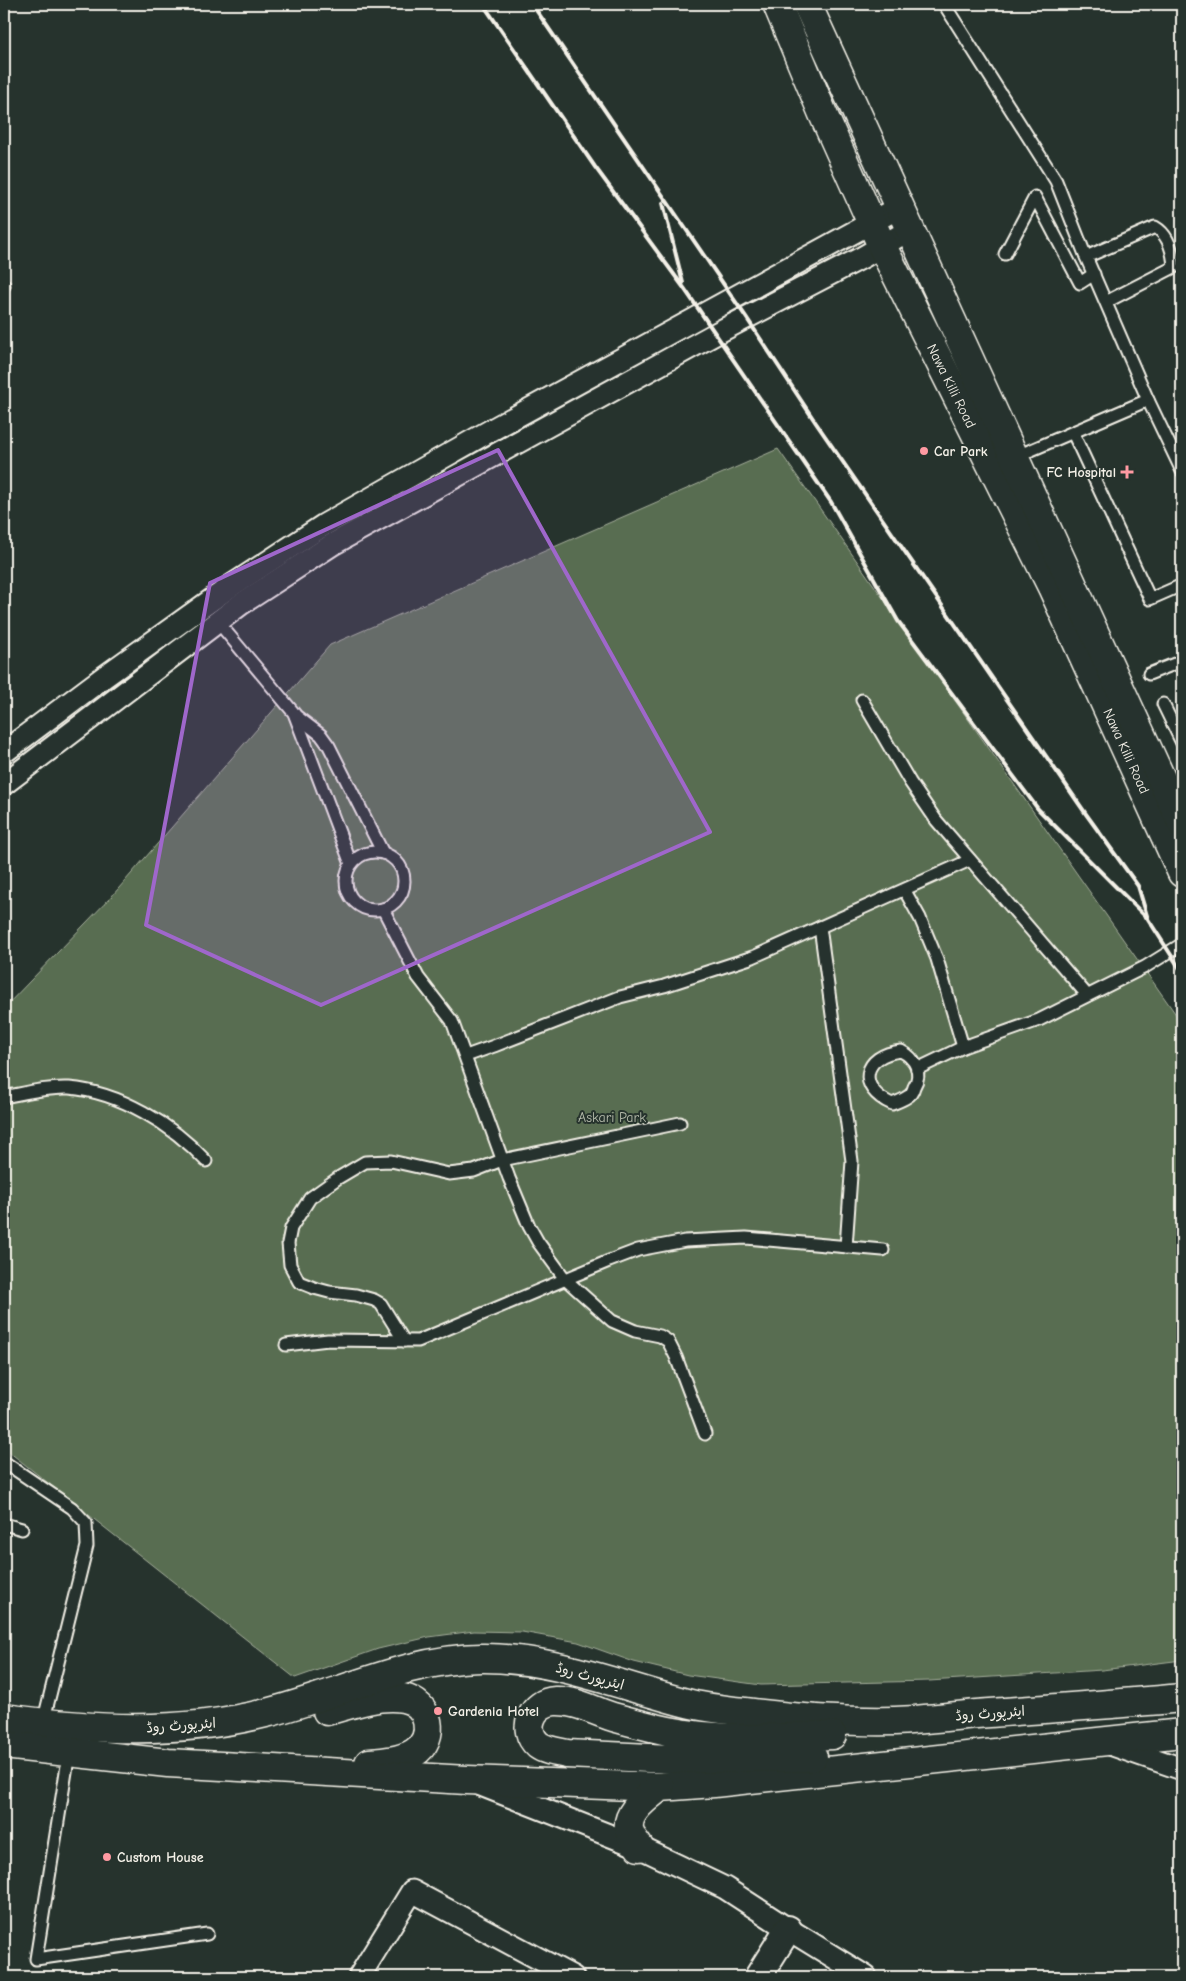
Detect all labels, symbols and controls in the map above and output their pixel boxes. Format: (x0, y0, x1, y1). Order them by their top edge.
street label: Nawa Killi Road (923, 341, 979, 431)
place label: Car Park (934, 443, 988, 460)
marker: Car Park (918, 445, 930, 457)
place label: FC Hospital (1046, 464, 1116, 481)
marker: FC Hospital (1120, 465, 1134, 479)
street label: Nawa Killi Road (1099, 706, 1153, 797)
park label: Askari Park (578, 1109, 646, 1126)
street label: ایئرپورٹ روڈ (554, 1659, 626, 1695)
place label: Gardenia Hotel (448, 1703, 539, 1720)
street label: ایئرپورٹ روڈ (955, 1703, 1026, 1725)
marker: Gardenia Hotel (432, 1705, 444, 1717)
street label: ایئرپورٹ روڈ (146, 1715, 217, 1737)
place label: Custom House (117, 1849, 204, 1866)
marker: Custom House (101, 1851, 113, 1863)

